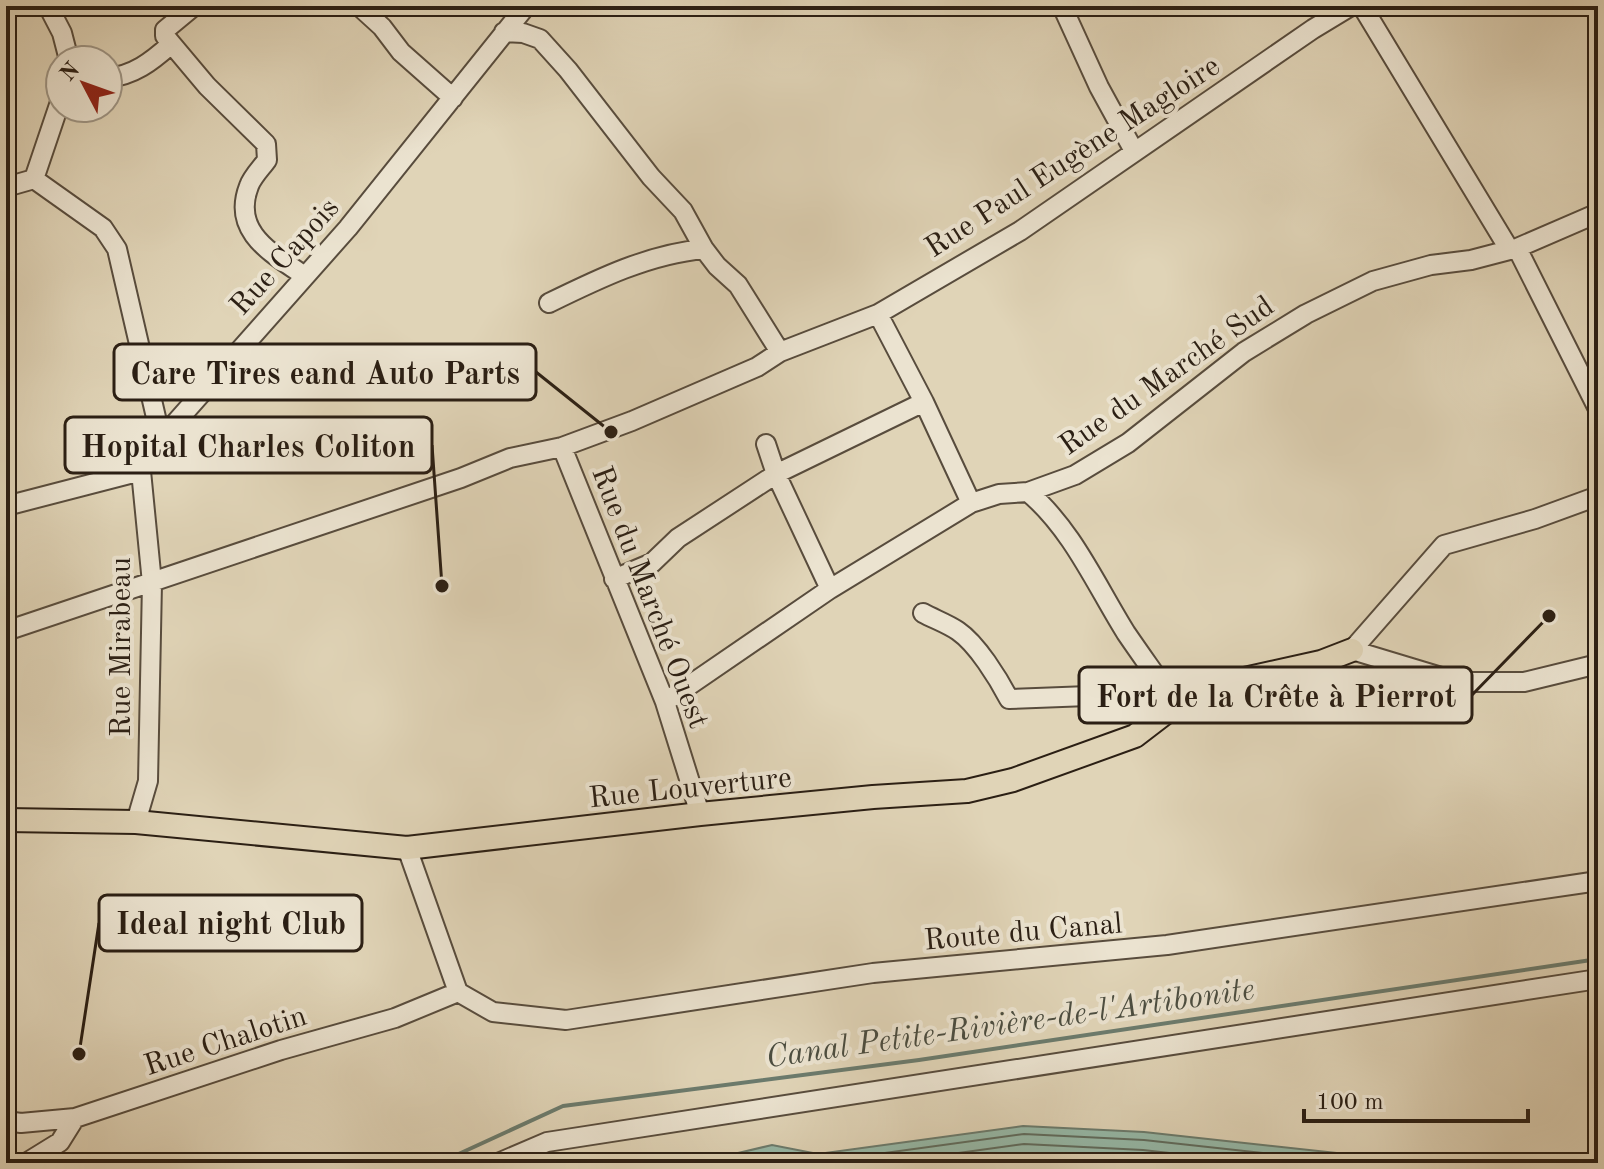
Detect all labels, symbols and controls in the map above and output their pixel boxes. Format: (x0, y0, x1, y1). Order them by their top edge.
north arrow (44, 44, 124, 124)
street label: Rue Paul Eugène Magloire (920, 51, 1226, 264)
text: N (57, 58, 84, 86)
street label: Rue Capois (225, 193, 346, 322)
street label: Rue du Marché Sud (1055, 292, 1280, 462)
callout: Care Tires eand Auto Parts (114, 344, 536, 400)
text: Care Tires eand Auto Parts (130, 360, 520, 392)
callout: Hopital Charles Coliton (65, 417, 432, 473)
text: Hopital Charles Coliton (80, 433, 416, 465)
street label: Rue du Marché Ouest (585, 463, 713, 733)
street label: Rue Mirabeau (107, 557, 137, 737)
callout: Fort de la Crête à Pierrot (1079, 667, 1472, 723)
text: Fort de la Crête à Pierrot (1096, 683, 1456, 715)
street label: Rue Louverture (587, 763, 793, 815)
callout: Ideal night Club (99, 895, 362, 951)
street label: Route du Canal (923, 909, 1124, 957)
text: Ideal night Club (116, 910, 346, 942)
water label: Canal Petite-Rivière-de-l'Artibonite (764, 975, 1257, 1075)
street label: Rue Chalotin (141, 1002, 310, 1082)
scale bar (1304, 1073, 1528, 1123)
text: 100 m (1316, 1091, 1384, 1115)

